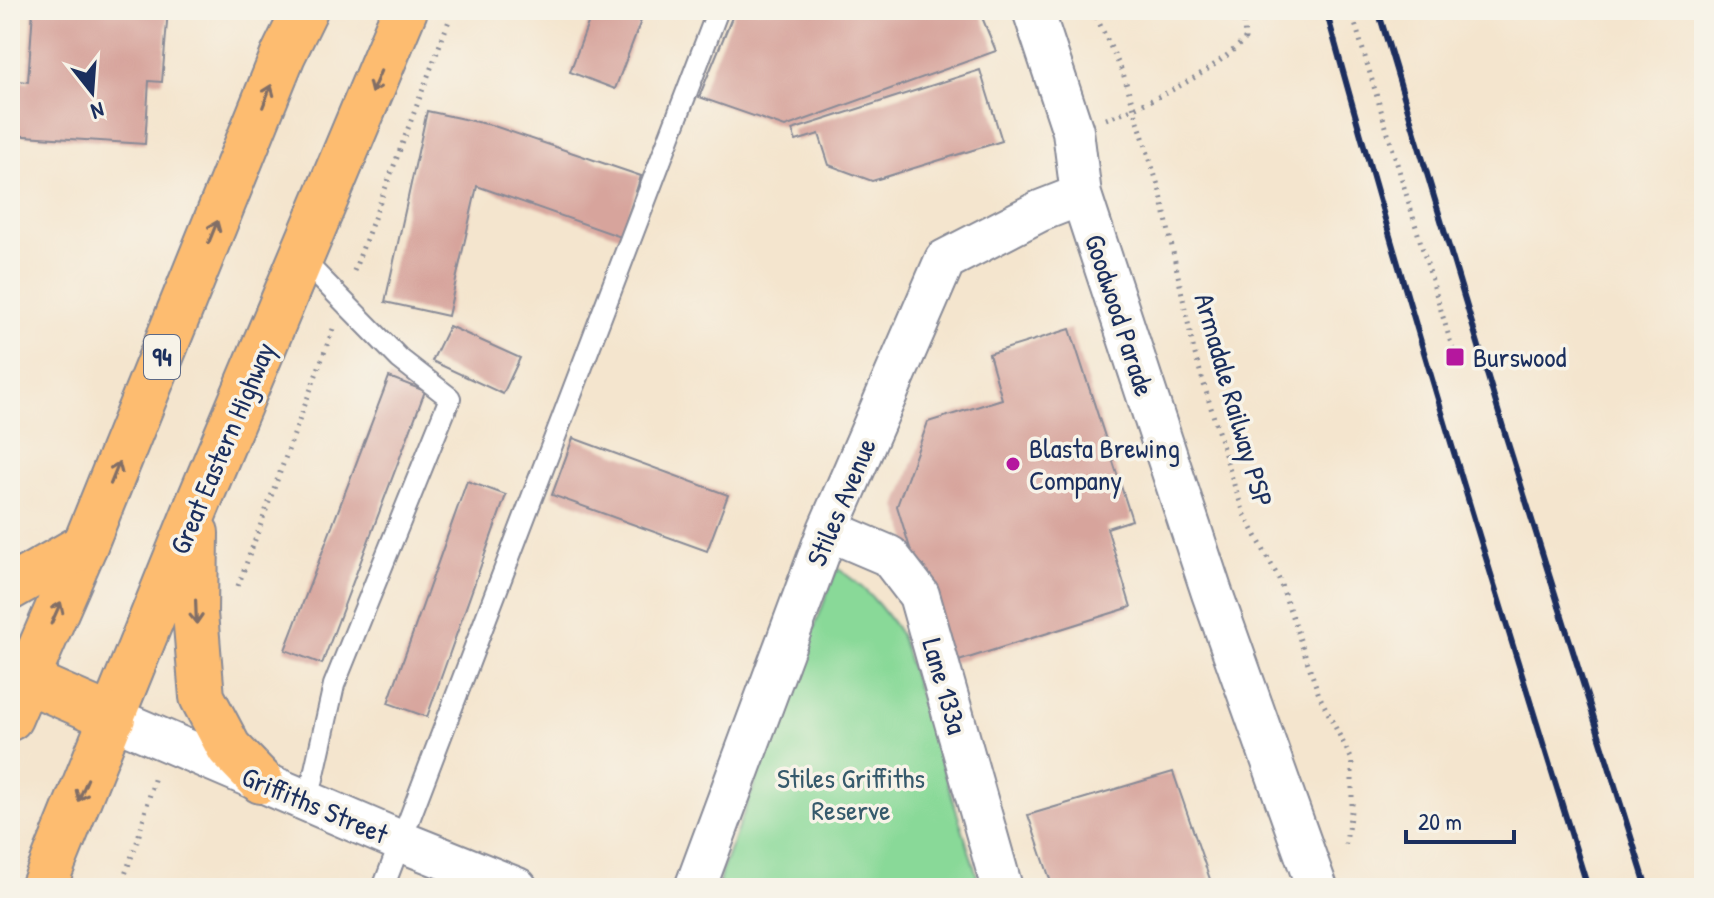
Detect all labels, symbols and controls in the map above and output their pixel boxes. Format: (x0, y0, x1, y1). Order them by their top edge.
north arrow (52, 52, 132, 132)
one-way arrow (367, 70, 382, 94)
one-way arrow (261, 84, 275, 109)
text: N (88, 95, 108, 127)
one-way arrow (206, 220, 221, 245)
street label: Goodwood Parade (1076, 229, 1164, 401)
street label: Armadale Railway PSP (1185, 289, 1283, 511)
road number: 94 (144, 335, 180, 379)
street label: Great Eastern Highway (160, 336, 284, 560)
place label: Burswood (1473, 338, 1566, 376)
marker: Burswood (1444, 346, 1466, 368)
place label: Blasta Brewing Company (1029, 429, 1180, 499)
street label: Stiles Avenue (797, 432, 885, 572)
marker: Blasta Brewing Company (1004, 455, 1022, 473)
one-way arrow (109, 461, 123, 486)
one-way arrow (188, 598, 203, 625)
one-way arrow (49, 601, 64, 626)
street label: Lane 133a (913, 634, 977, 738)
street label: Griffiths Street (236, 757, 394, 853)
park label: Stiles Griffiths Reserve (777, 759, 925, 829)
one-way arrow (75, 777, 90, 802)
scale bar (1406, 794, 1514, 844)
text: 20 m (1418, 805, 1462, 837)

